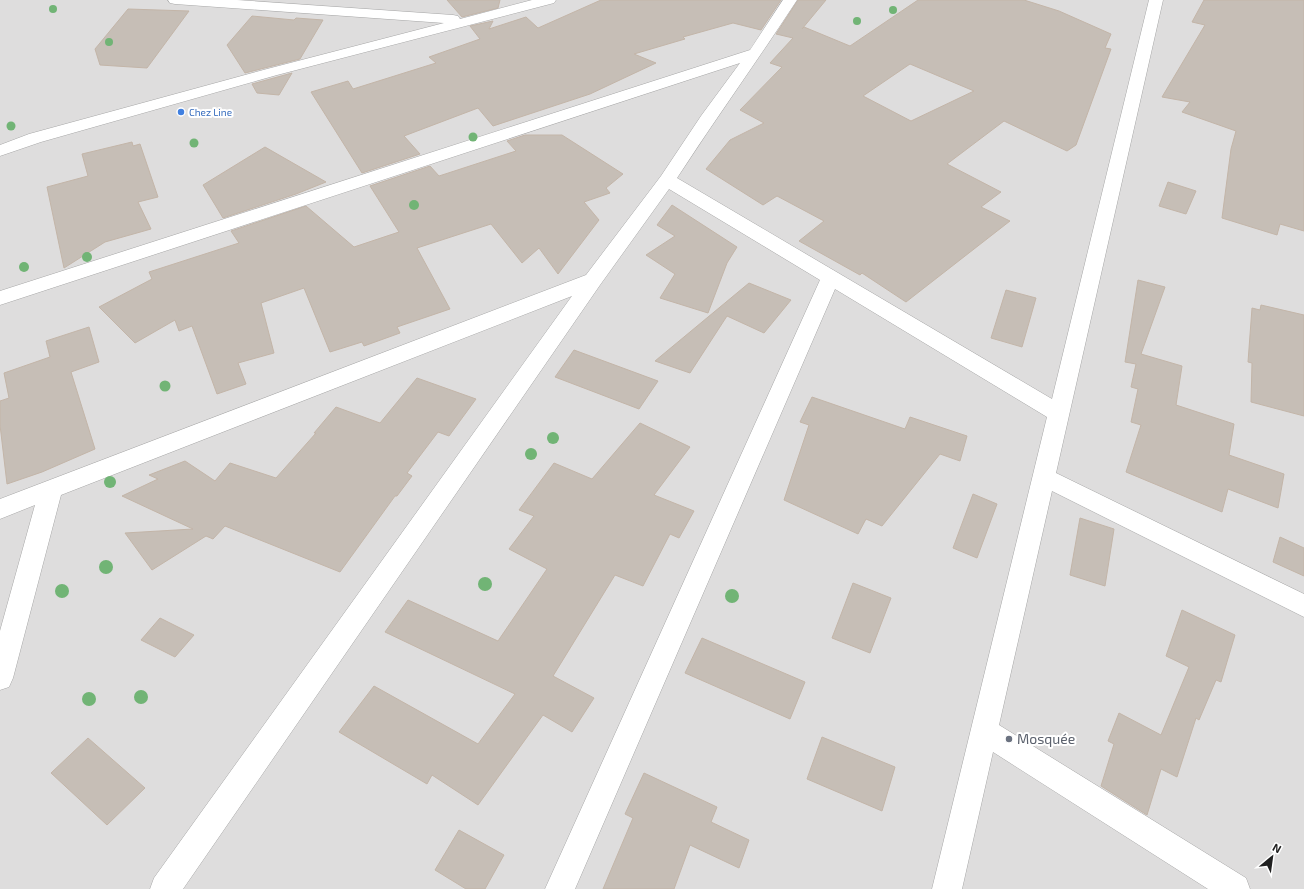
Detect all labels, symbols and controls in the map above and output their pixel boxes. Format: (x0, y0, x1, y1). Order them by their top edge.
place label: Chez Line (189, 106, 232, 118)
marker: Chez Line (176, 107, 186, 117)
place label: Mosquée (1017, 730, 1075, 747)
marker: Mosquée (1004, 734, 1014, 744)
north arrow (1252, 837, 1292, 877)
text: N (1270, 840, 1284, 855)

